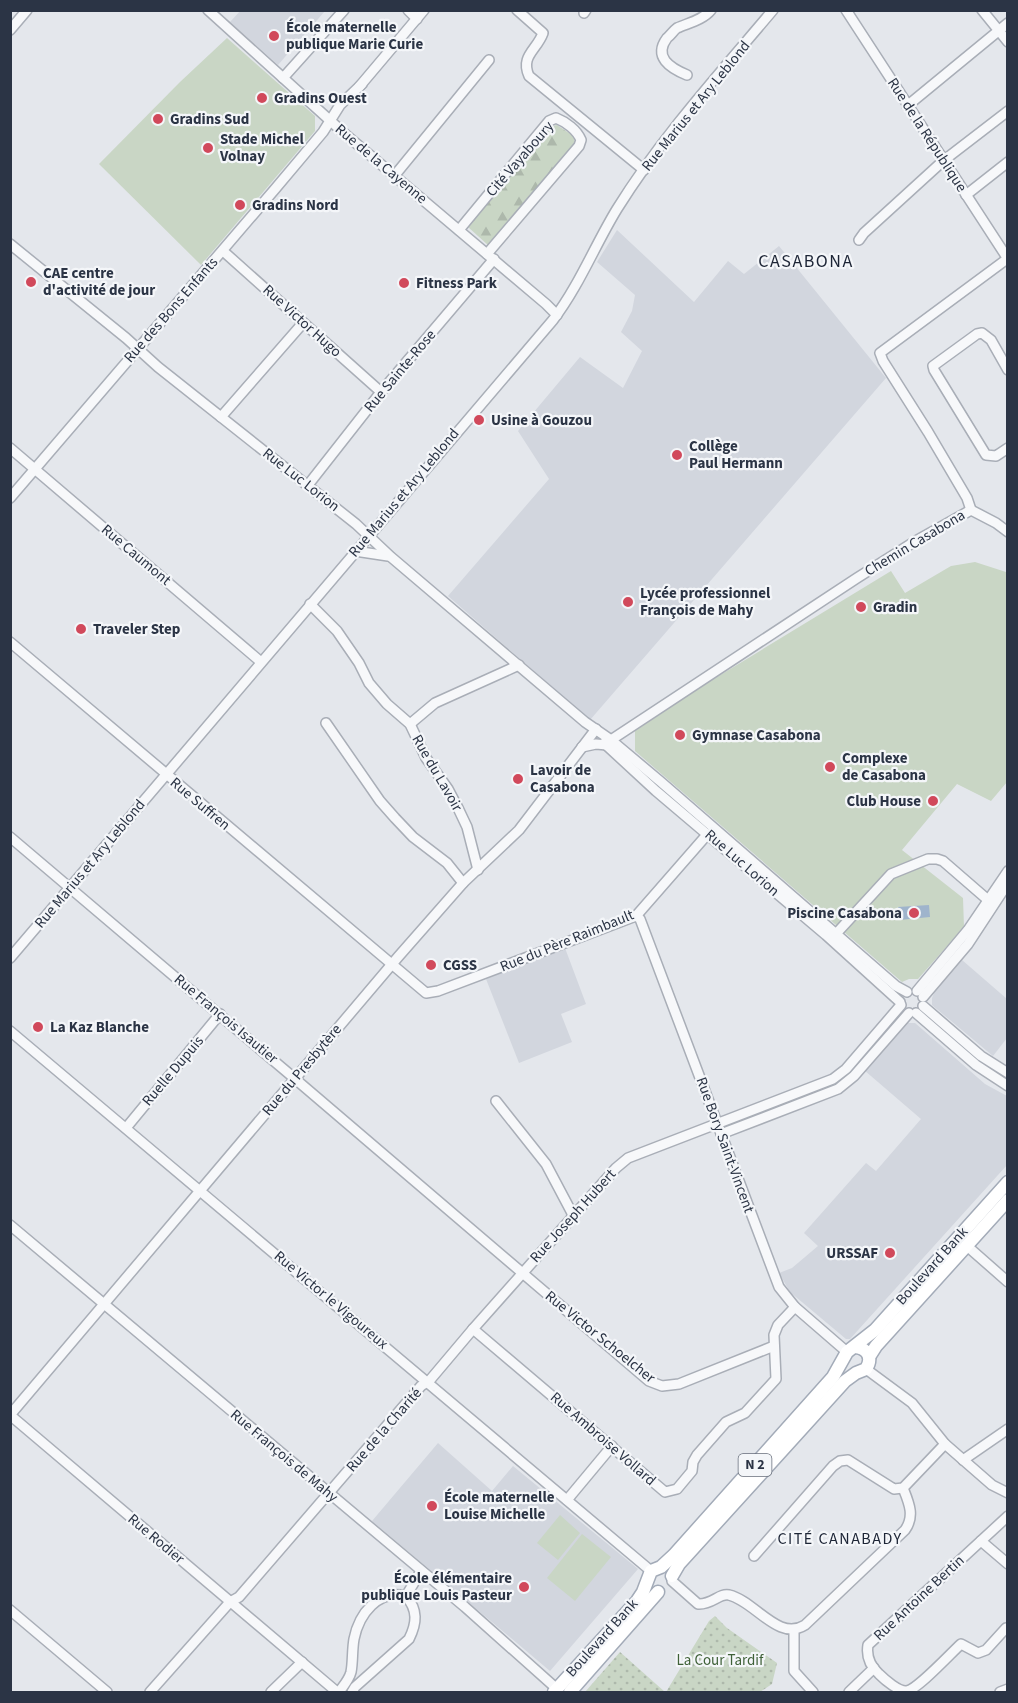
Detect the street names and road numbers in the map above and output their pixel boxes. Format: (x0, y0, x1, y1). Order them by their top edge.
street label: Rue Marius et Ary Leblond (637, 36, 755, 176)
street label: Rue de la République (882, 74, 972, 196)
street label: Cité Vayaboury (481, 117, 559, 201)
street label: Rue de la Cayenne (330, 119, 432, 209)
street label: Rue des Bons Enfants (119, 253, 223, 367)
street label: Rue Victor Hugo (258, 280, 346, 362)
street label: Rue Sainte-Rose (359, 325, 441, 417)
street label: Rue Marius et Ary Leblond (344, 424, 464, 562)
street label: Rue Luc Lorion (258, 443, 344, 517)
street label: Chemin Casabona (861, 505, 969, 581)
street label: Rue Caumont (97, 520, 175, 590)
street label: Rue du Lavoir (407, 731, 468, 816)
street label: Rue Suffren (165, 773, 235, 835)
street label: Rue Marius et Ary Leblond (30, 795, 150, 933)
street label: Rue Luc Lorion (700, 825, 784, 901)
street label: Rue du Père Raimbault (497, 905, 637, 977)
street label: Rue François Isautier (170, 969, 283, 1069)
street label: Rue du Presbytère (257, 1020, 347, 1120)
street label: Ruelle Dupuis (137, 1031, 209, 1111)
street label: Rue Bory Saint-Vincent (691, 1074, 759, 1216)
street label: Rue Joseph Hubert (525, 1165, 621, 1267)
street label: Boulevard Bank (891, 1222, 973, 1310)
street label: Rue Victor le Vigoureux (269, 1246, 393, 1354)
street label: Rue Victor Schoelcher (540, 1286, 660, 1389)
street label: Rue de la Charité (341, 1383, 427, 1477)
street label: Rue Ambroise Vollard (546, 1387, 660, 1491)
street label: Rue François de Mahy (226, 1405, 342, 1507)
road number: N 2 (738, 1454, 771, 1476)
street label: Rue Rodier (123, 1509, 190, 1570)
street label: Rue Antoine Bertin (869, 1550, 969, 1646)
street label: Boulevard Bank (561, 1594, 643, 1682)

